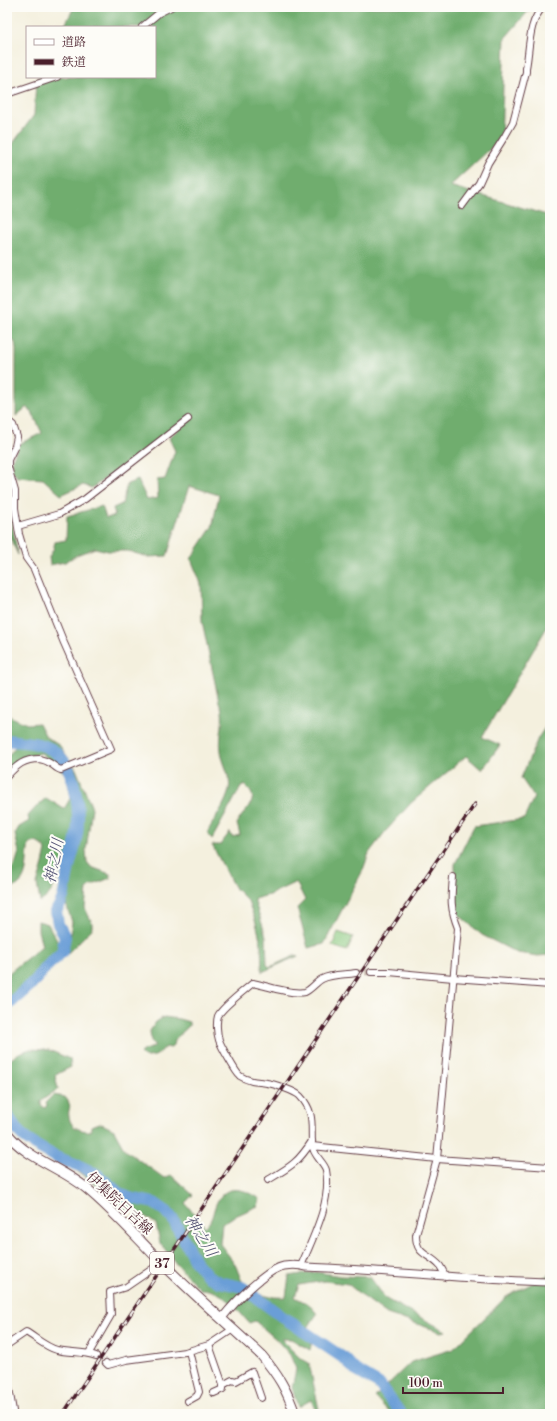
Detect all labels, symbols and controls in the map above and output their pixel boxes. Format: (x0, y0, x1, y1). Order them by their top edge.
legend (26, 26, 156, 78)
text: 道路 (62, 35, 86, 50)
text: 鉄道 (61, 55, 86, 70)
water label: 神之川 (41, 835, 68, 885)
street label: 伊集院日吉線 (82, 1169, 156, 1239)
water label: 神之川 (181, 1212, 222, 1262)
road number: 37 (150, 1252, 174, 1274)
scale bar (403, 1369, 503, 1395)
text: 100 m (409, 1376, 443, 1391)

